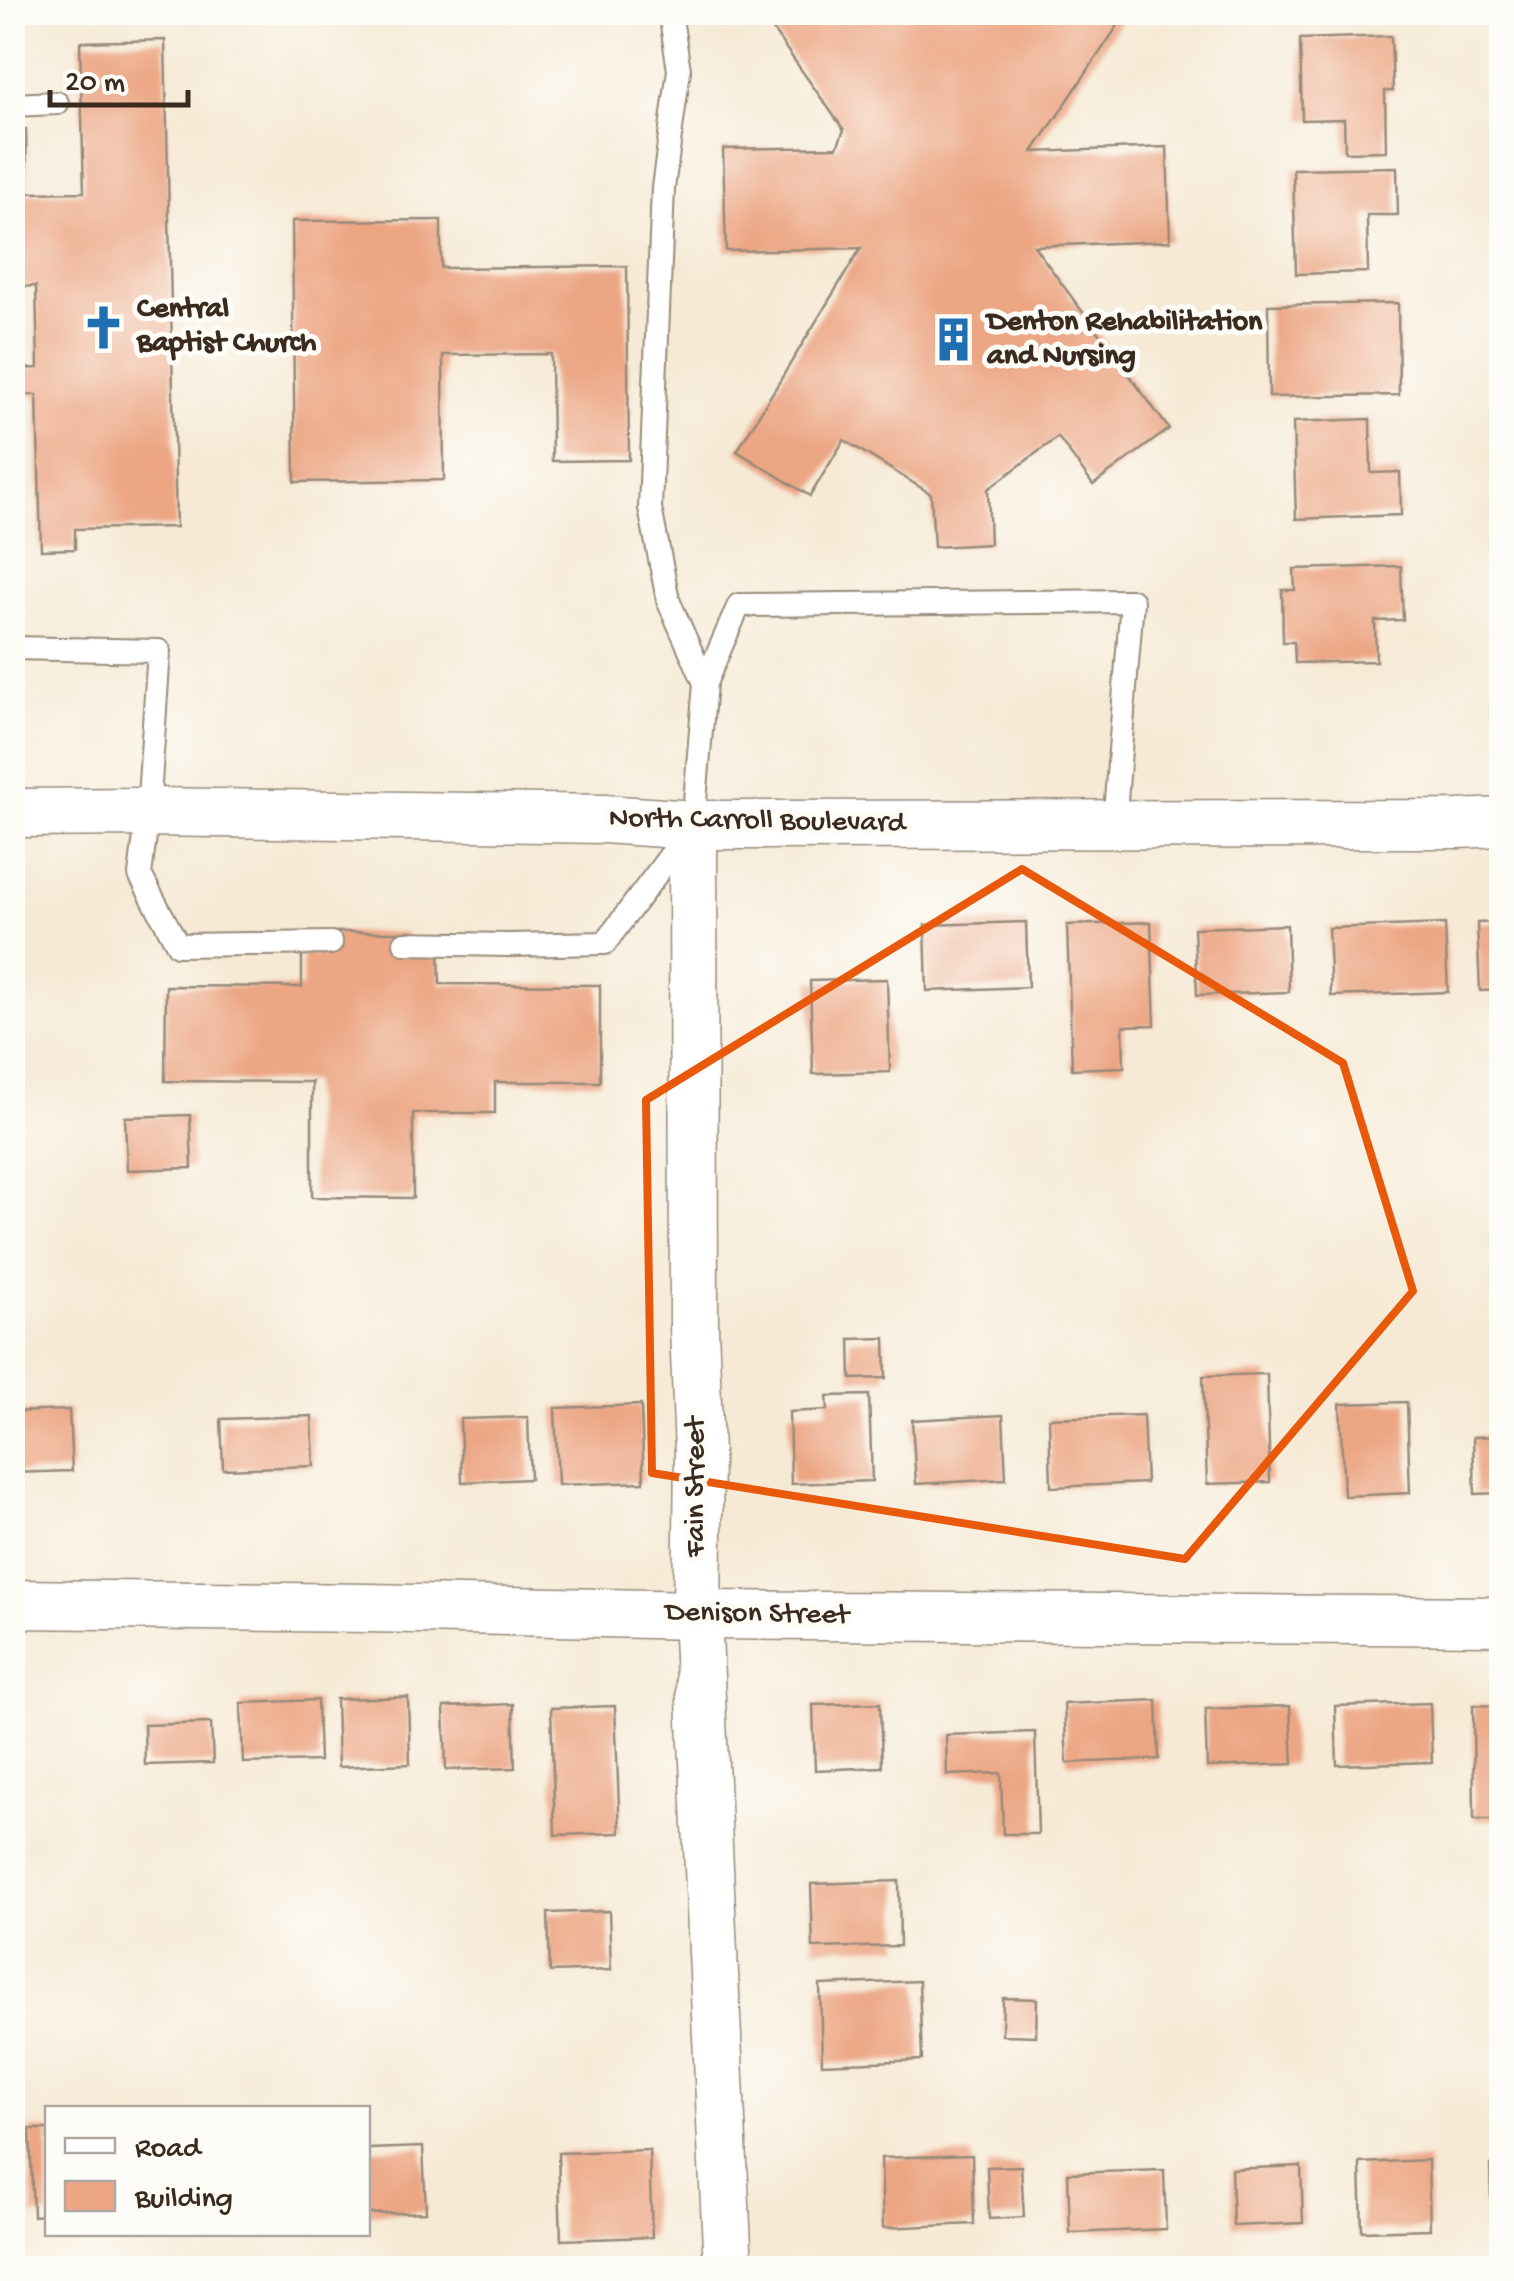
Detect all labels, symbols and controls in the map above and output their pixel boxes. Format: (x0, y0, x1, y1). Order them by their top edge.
scale bar (50, 45, 188, 107)
text: 20 m (65, 67, 125, 102)
place label: Central Baptist Church (136, 293, 316, 362)
church icon: Central Baptist Church (80, 303, 128, 351)
place label: Denton Rehabilitation and Nursing (984, 306, 1263, 375)
building icon: Denton Rehabilitation and Nursing (930, 316, 978, 364)
street label: North Carroll Boulevard (608, 802, 908, 842)
street label: Fain Street (680, 1414, 715, 1558)
street label: Denison Street (663, 1596, 852, 1634)
legend (45, 2106, 370, 2236)
text: Road (135, 2133, 203, 2168)
text: Building (134, 2183, 233, 2218)

